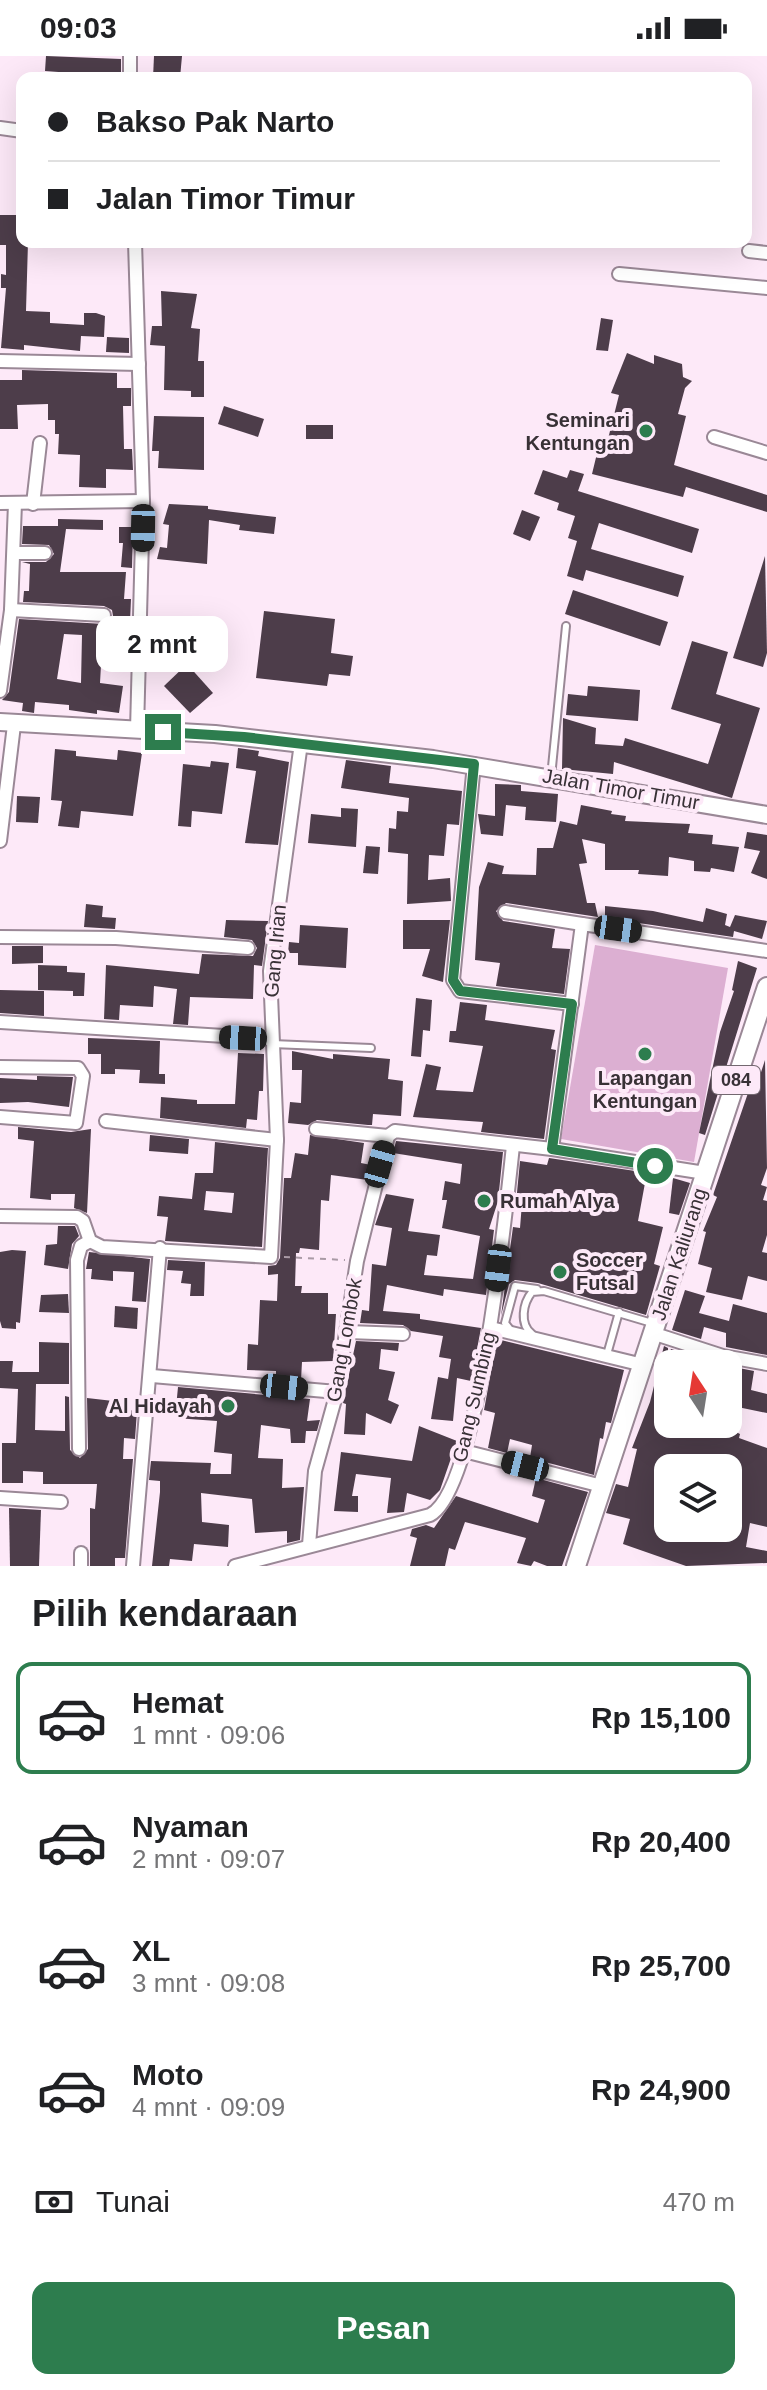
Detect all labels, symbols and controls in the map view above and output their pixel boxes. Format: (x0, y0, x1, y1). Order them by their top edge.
text: 09:03 (40, 11, 117, 44)
text: Bakso Pak Narto (96, 105, 334, 138)
text: Jalan Timor Timur (96, 182, 355, 215)
place label: Seminari Kentungan (526, 409, 630, 454)
marker: Seminari Kentungan (637, 422, 655, 440)
car (131, 504, 155, 552)
callout: 2 mnt (97, 616, 229, 672)
text: 2 mnt (127, 629, 197, 659)
route end (145, 714, 181, 750)
street label: Jalan Timor Timur (541, 764, 701, 814)
street label: Gang Irian (260, 904, 290, 998)
car (593, 914, 643, 944)
car (218, 1025, 268, 1051)
marker: Lapangan Kentungan (636, 1045, 654, 1063)
road number: 084 (712, 1066, 760, 1094)
place label: Lapangan Kentungan (593, 1067, 697, 1112)
car (362, 1138, 398, 1190)
route start (637, 1148, 673, 1184)
street label: Jalan Kaliurang (647, 1185, 711, 1323)
place label: Rumah Alya (500, 1190, 616, 1212)
marker: Rumah Alya (475, 1192, 493, 1210)
car (483, 1243, 513, 1293)
place label: Soccer Futsal (576, 1249, 643, 1294)
marker: Soccer Futsal (551, 1263, 569, 1281)
street label: Gang Lombok (322, 1275, 366, 1404)
street label: Gang Sumbing (448, 1330, 500, 1464)
north arrow (654, 1350, 742, 1438)
map controls (654, 1350, 742, 1542)
car (259, 1373, 309, 1401)
place label: Al Hidayah (109, 1395, 212, 1417)
marker: Al Hidayah (219, 1397, 237, 1415)
car (499, 1449, 551, 1483)
button: layers (654, 1454, 742, 1542)
text: Pilih kendaraan (32, 1593, 298, 1634)
icon: car (36, 1682, 108, 1754)
text: Hemat (132, 1686, 224, 1719)
text: Rp 15,100 (591, 1701, 731, 1734)
text: 1 mnt · 09:06 (132, 1720, 285, 1750)
icon: car (36, 1806, 108, 1878)
text: Nyaman (132, 1810, 249, 1843)
text: Rp 20,400 (591, 1825, 731, 1858)
text: 2 mnt · 09:07 (132, 1844, 285, 1874)
icon: car (36, 1930, 108, 2002)
text: XL (132, 1934, 170, 1967)
text: Rp 25,700 (591, 1949, 731, 1982)
text: 3 mnt · 09:08 (132, 1968, 285, 1998)
icon: car (36, 2054, 108, 2126)
text: Moto (132, 2058, 204, 2091)
text: Rp 24,900 (591, 2073, 731, 2106)
text: 4 mnt · 09:09 (132, 2092, 285, 2122)
icon: cash (32, 2180, 76, 2224)
text: Tunai (96, 2185, 170, 2218)
text: 470 m (663, 2187, 735, 2217)
button: Pesan (32, 2282, 735, 2374)

